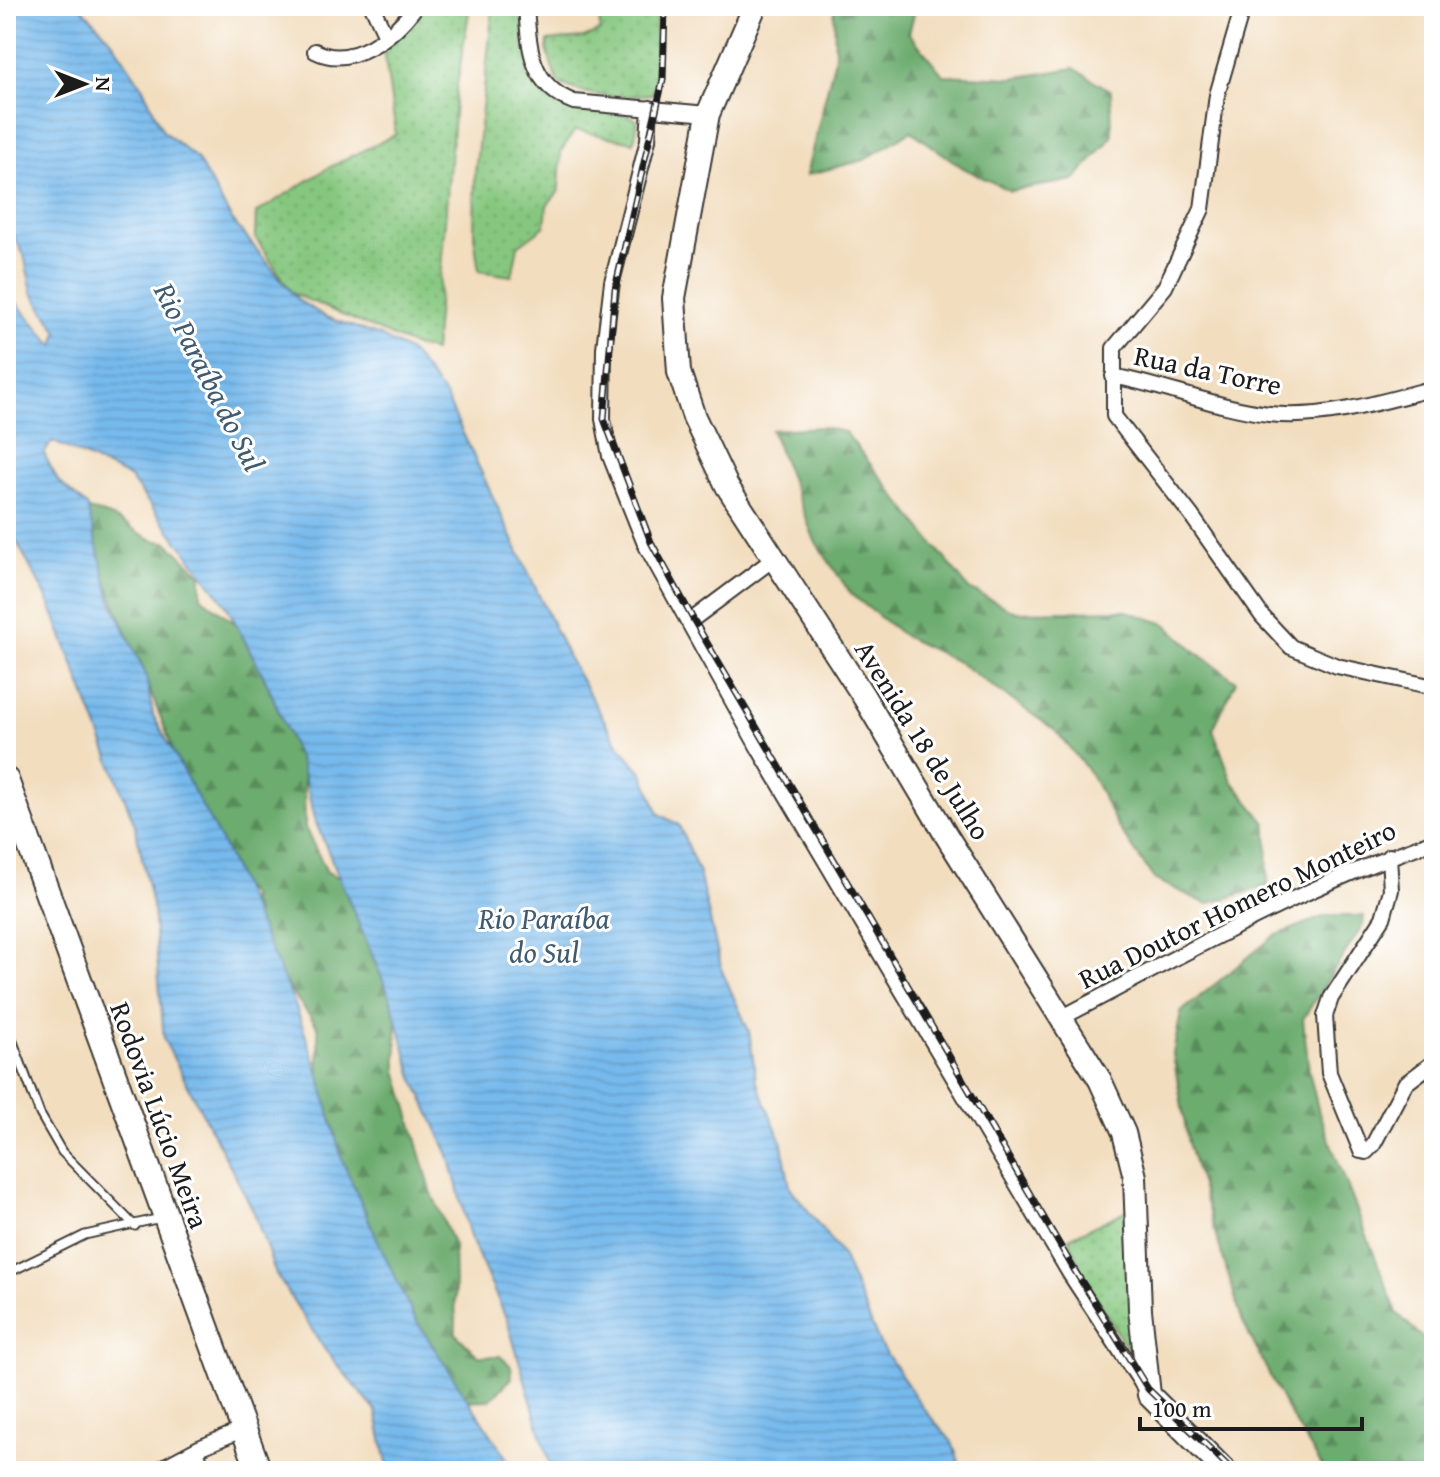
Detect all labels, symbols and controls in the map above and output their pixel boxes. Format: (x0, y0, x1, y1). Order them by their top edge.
north arrow (44, 44, 124, 124)
text: N (88, 77, 120, 92)
water label: Rio Paraíba do Sul (143, 274, 276, 479)
street label: Rua da Torre (1131, 334, 1286, 405)
street label: Avenida 18 de Julho (845, 632, 1002, 848)
street label: Rua Doutor Homero Monteiro (1071, 809, 1402, 998)
water label: Rio Paraíba do Sul (477, 896, 610, 974)
street label: Rodovia Lúcio Meira (100, 996, 221, 1235)
scale bar (1140, 1381, 1362, 1431)
text: 100 m (1152, 1391, 1212, 1426)

